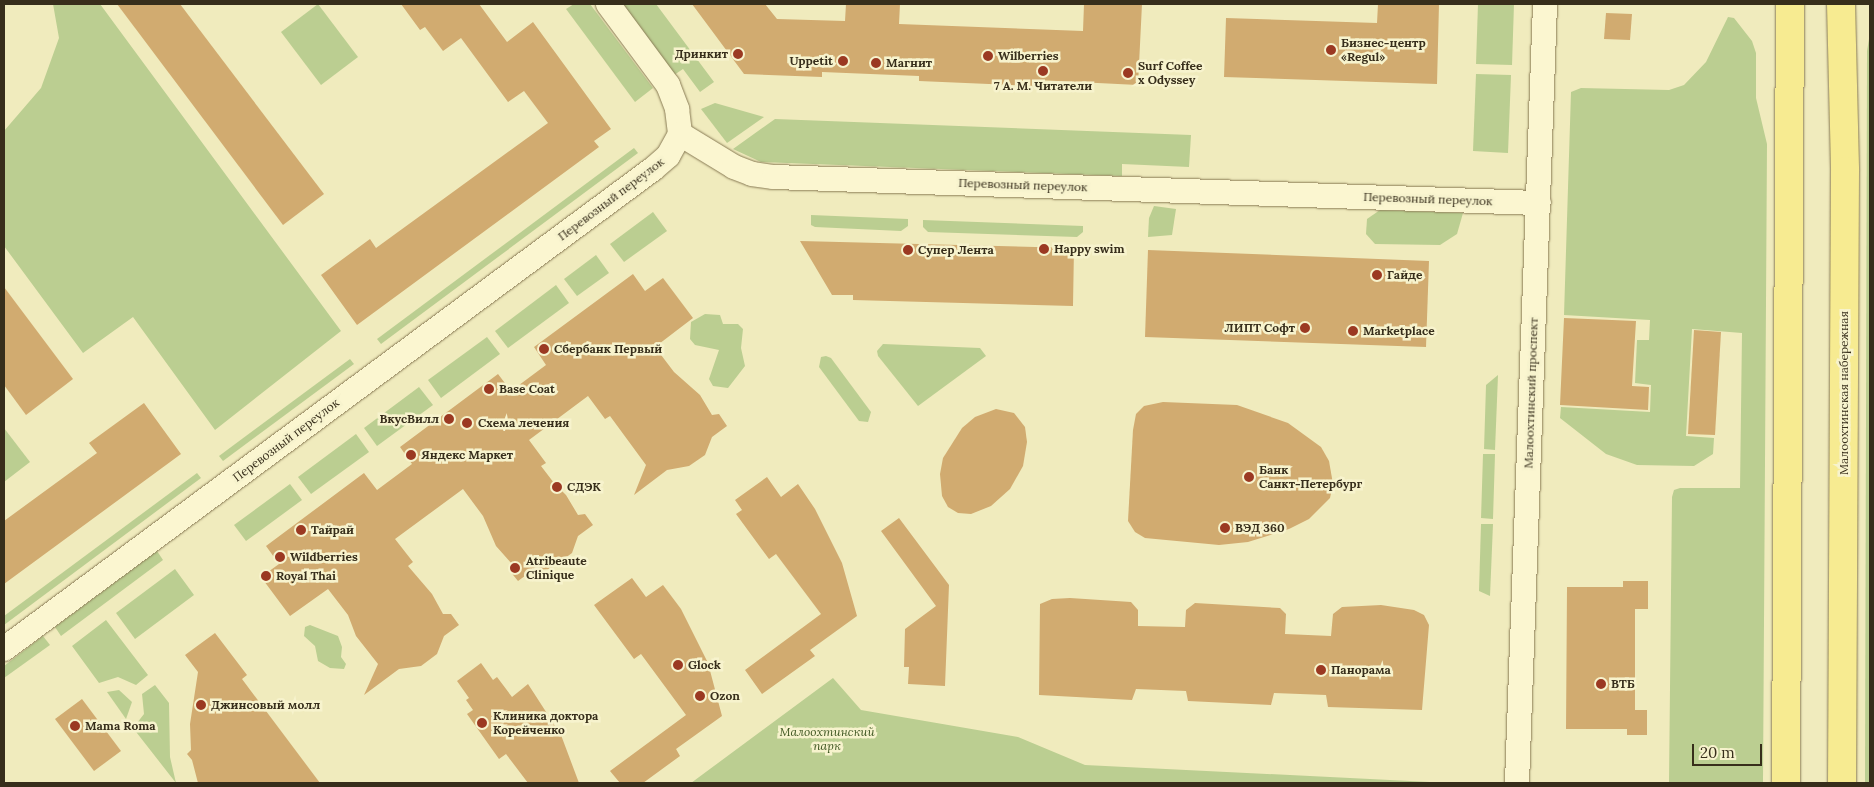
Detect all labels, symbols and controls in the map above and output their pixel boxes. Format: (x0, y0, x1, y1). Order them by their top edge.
place label: Бизнес-центр «Regul» (1341, 36, 1426, 64)
marker: Бизнес-центр «Regul» (1325, 44, 1337, 56)
place label: Дринкит (675, 47, 728, 61)
marker: Дринкит (732, 48, 744, 60)
place label: Wilberries (998, 49, 1059, 63)
marker: Wilberries (982, 50, 994, 62)
place label: Uppetit (790, 54, 833, 68)
marker: Uppetit (837, 55, 849, 67)
place label: Магнит (886, 56, 932, 70)
marker: Магнит (870, 57, 882, 69)
place label: Surf Coffee х Odyssey (1138, 59, 1203, 87)
marker: 7 А. М. Читатели (1037, 65, 1049, 77)
marker: Surf Coffee х Odyssey (1122, 67, 1134, 79)
place label: 7 А. М. Читатели (994, 79, 1092, 93)
street label: Перевозный переулок (555, 154, 667, 244)
street label: Перевозный переулок (958, 176, 1088, 194)
street label: Перевозный переулок (1363, 190, 1493, 208)
place label: Happy swim (1054, 242, 1124, 256)
place label: Супер Лента (918, 243, 994, 257)
marker: Happy swim (1038, 243, 1050, 255)
marker: Супер Лента (902, 244, 914, 256)
place label: Гайде (1387, 268, 1423, 282)
marker: Гайде (1371, 269, 1383, 281)
street label: Малоохтинская набережная (1837, 311, 1851, 475)
street label: Малоохтинский проспект (1521, 317, 1541, 469)
place label: ЛИПТ Софт (1224, 321, 1295, 335)
marker: ЛИПТ Софт (1299, 322, 1311, 334)
place label: Marketplace (1363, 324, 1435, 338)
marker: Marketplace (1347, 325, 1359, 337)
place label: Сбербанк Первый (554, 342, 662, 356)
marker: Сбербанк Первый (538, 343, 550, 355)
place label: Base Coat (499, 382, 555, 396)
marker: Base Coat (483, 383, 495, 395)
street label: Перевозный переулок (230, 395, 342, 485)
place label: ВкусВилл (380, 412, 439, 426)
marker: ВкусВилл (443, 413, 455, 425)
marker: Схема лечения (460, 416, 474, 430)
place label: Схема лечения (478, 416, 569, 430)
place label: Яндекс Маркет (421, 448, 513, 462)
marker: Яндекс Маркет (405, 449, 417, 461)
place label: Банк Санкт-Петербург (1259, 463, 1362, 491)
marker: Банк Санкт-Петербург (1243, 471, 1255, 483)
place label: СДЭК (567, 480, 601, 494)
marker: СДЭК (551, 481, 563, 493)
place label: ВЭД 360 (1235, 521, 1285, 535)
marker: ВЭД 360 (1219, 522, 1231, 534)
place label: Тайрай (311, 523, 354, 537)
marker: Тайрай (295, 524, 307, 536)
place label: Wildberries (290, 550, 358, 564)
marker: Wildberries (274, 551, 286, 563)
place label: Atribeaute Clinique (526, 554, 587, 582)
marker: Atribeaute Clinique (508, 561, 522, 575)
place label: Royal Thai (276, 569, 336, 583)
marker: Royal Thai (260, 570, 272, 582)
place label: Glock (688, 658, 721, 672)
marker: Glock (672, 659, 684, 671)
place label: Панорама (1331, 663, 1391, 677)
marker: Панорама (1315, 664, 1327, 676)
place label: ВТБ (1611, 677, 1635, 691)
marker: ВТБ (1595, 678, 1607, 690)
place label: Ozon (710, 689, 740, 703)
marker: Ozon (694, 690, 706, 702)
place label: Джинсовый молл (211, 698, 320, 712)
marker: Джинсовый молл (195, 699, 207, 711)
place label: Клиника доктора Корейченко (493, 709, 598, 737)
marker: Клиника доктора Корейченко (475, 716, 489, 730)
place label: Mama Roma (85, 719, 156, 733)
marker: Mama Roma (69, 720, 81, 732)
park label: Малоохтинский парк (779, 725, 875, 753)
scale bar (1694, 734, 1764, 766)
text: 20 m (1700, 743, 1735, 762)

